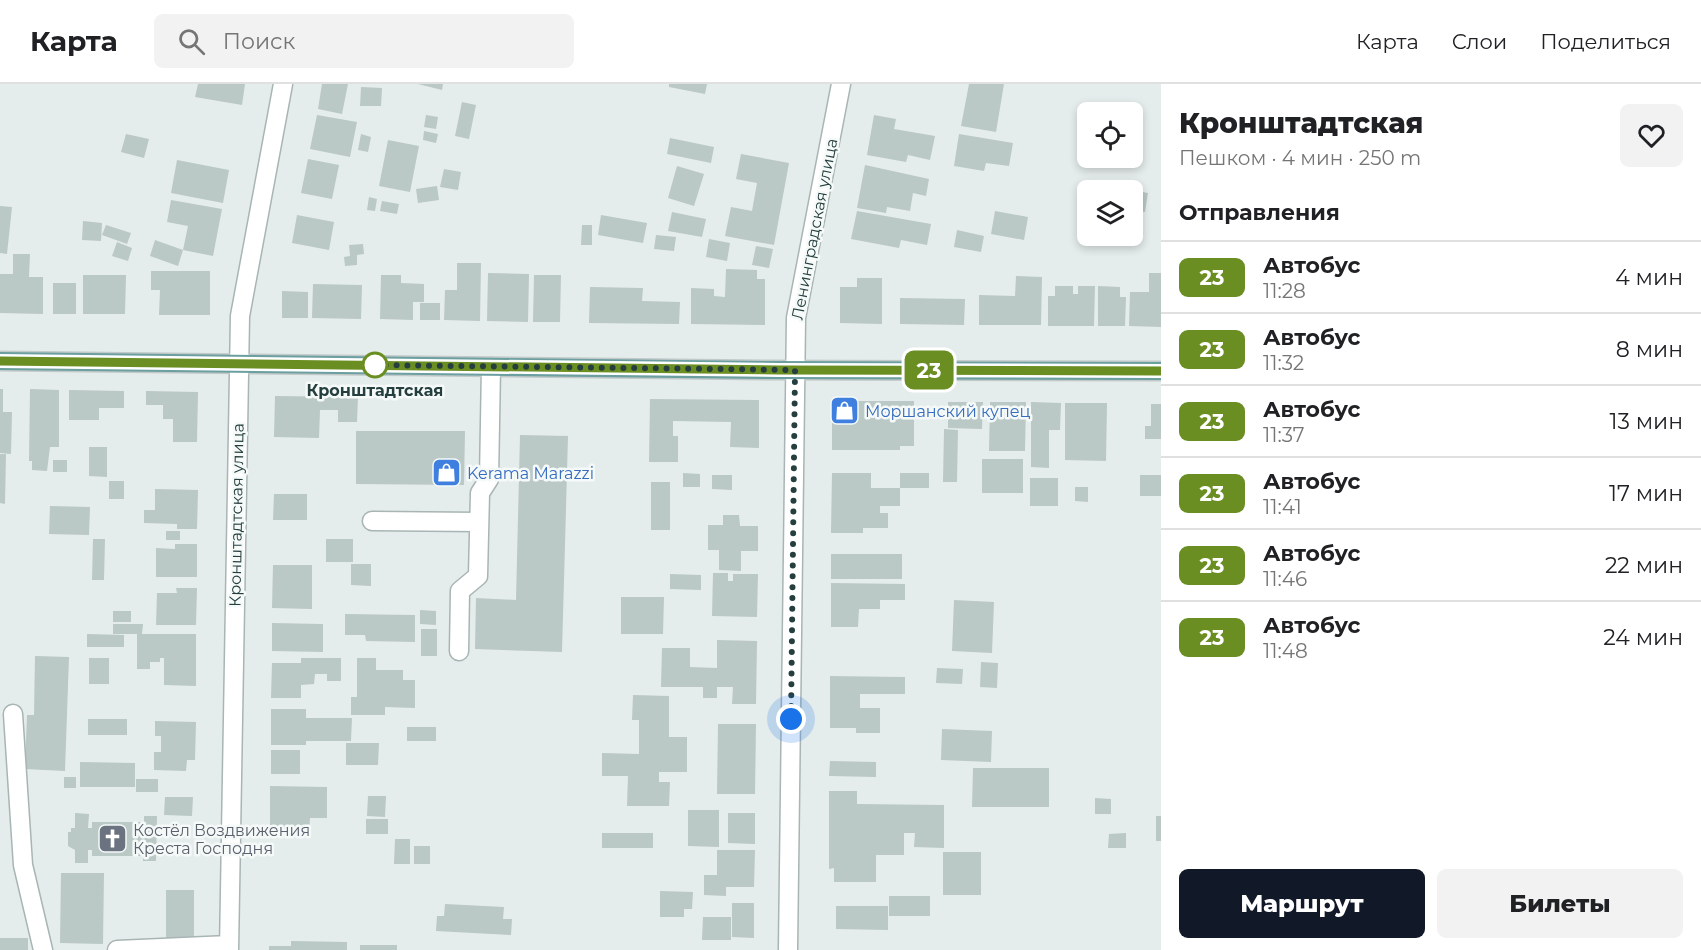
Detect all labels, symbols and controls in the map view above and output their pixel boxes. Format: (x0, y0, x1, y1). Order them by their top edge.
search box (154, 14, 574, 68)
text: Карта (30, 24, 118, 58)
icon: search (175, 25, 208, 58)
text: Поиск (223, 28, 295, 55)
text: Карта (1356, 29, 1419, 54)
text: Слои (1452, 29, 1507, 54)
text: Поделиться (1540, 29, 1671, 54)
map controls (1077, 102, 1143, 246)
button: locate (1077, 102, 1143, 168)
button: heart (1620, 104, 1683, 167)
text: Кронштадтская (1179, 106, 1423, 140)
street label: Ленинградская улица (788, 137, 841, 322)
text: Пешком · 4 мин · 250 m (1179, 146, 1421, 170)
button: layers (1077, 180, 1143, 246)
text: Отправления (1179, 199, 1340, 226)
text: Автобус (1263, 252, 1361, 279)
text: 4 мин (1615, 264, 1683, 291)
text: 23 (1200, 265, 1224, 290)
text: 11:28 (1263, 279, 1306, 303)
text: Автобус (1263, 324, 1361, 351)
text: 8 мин (1616, 336, 1683, 363)
text: 23 (1200, 337, 1224, 362)
line badge: 23 (902, 350, 956, 390)
text: 11:32 (1263, 351, 1304, 375)
marker: Кронштадтская (362, 352, 388, 378)
text: 23 (917, 358, 941, 383)
place label: Кронштадтская (307, 381, 443, 400)
shop icon: Моршанский купец (828, 395, 860, 427)
text: Автобус (1263, 396, 1361, 423)
place label: Моршанский купец (865, 402, 1031, 421)
text: 13 мин (1610, 408, 1683, 435)
text: 23 (1200, 409, 1224, 434)
street label: Кронштадтская улица (225, 423, 248, 607)
text: 11:37 (1263, 423, 1305, 447)
shop icon: Kerama Marazzi (430, 457, 462, 489)
place label: Kerama Marazzi (467, 464, 594, 483)
text: Автобус (1263, 468, 1361, 495)
text: 17 мин (1609, 480, 1683, 507)
text: 23 (1200, 481, 1224, 506)
text: 11:41 (1263, 495, 1302, 519)
text: Автобус (1263, 540, 1361, 567)
text: 22 мин (1605, 552, 1683, 579)
text: 23 (1200, 553, 1224, 578)
text: 11:46 (1263, 567, 1307, 591)
text: Автобус (1263, 612, 1361, 639)
text: 24 мин (1603, 624, 1683, 651)
text: 23 (1200, 625, 1224, 650)
text: 11:48 (1263, 639, 1308, 663)
your location (776, 704, 806, 734)
place label: Костёл Воздвижения Креста Господня (133, 821, 310, 858)
church icon: Костёл Воздвижения Креста Господня (96, 823, 128, 855)
button: Маршрут (1179, 869, 1425, 938)
button: Билеты (1437, 869, 1683, 938)

